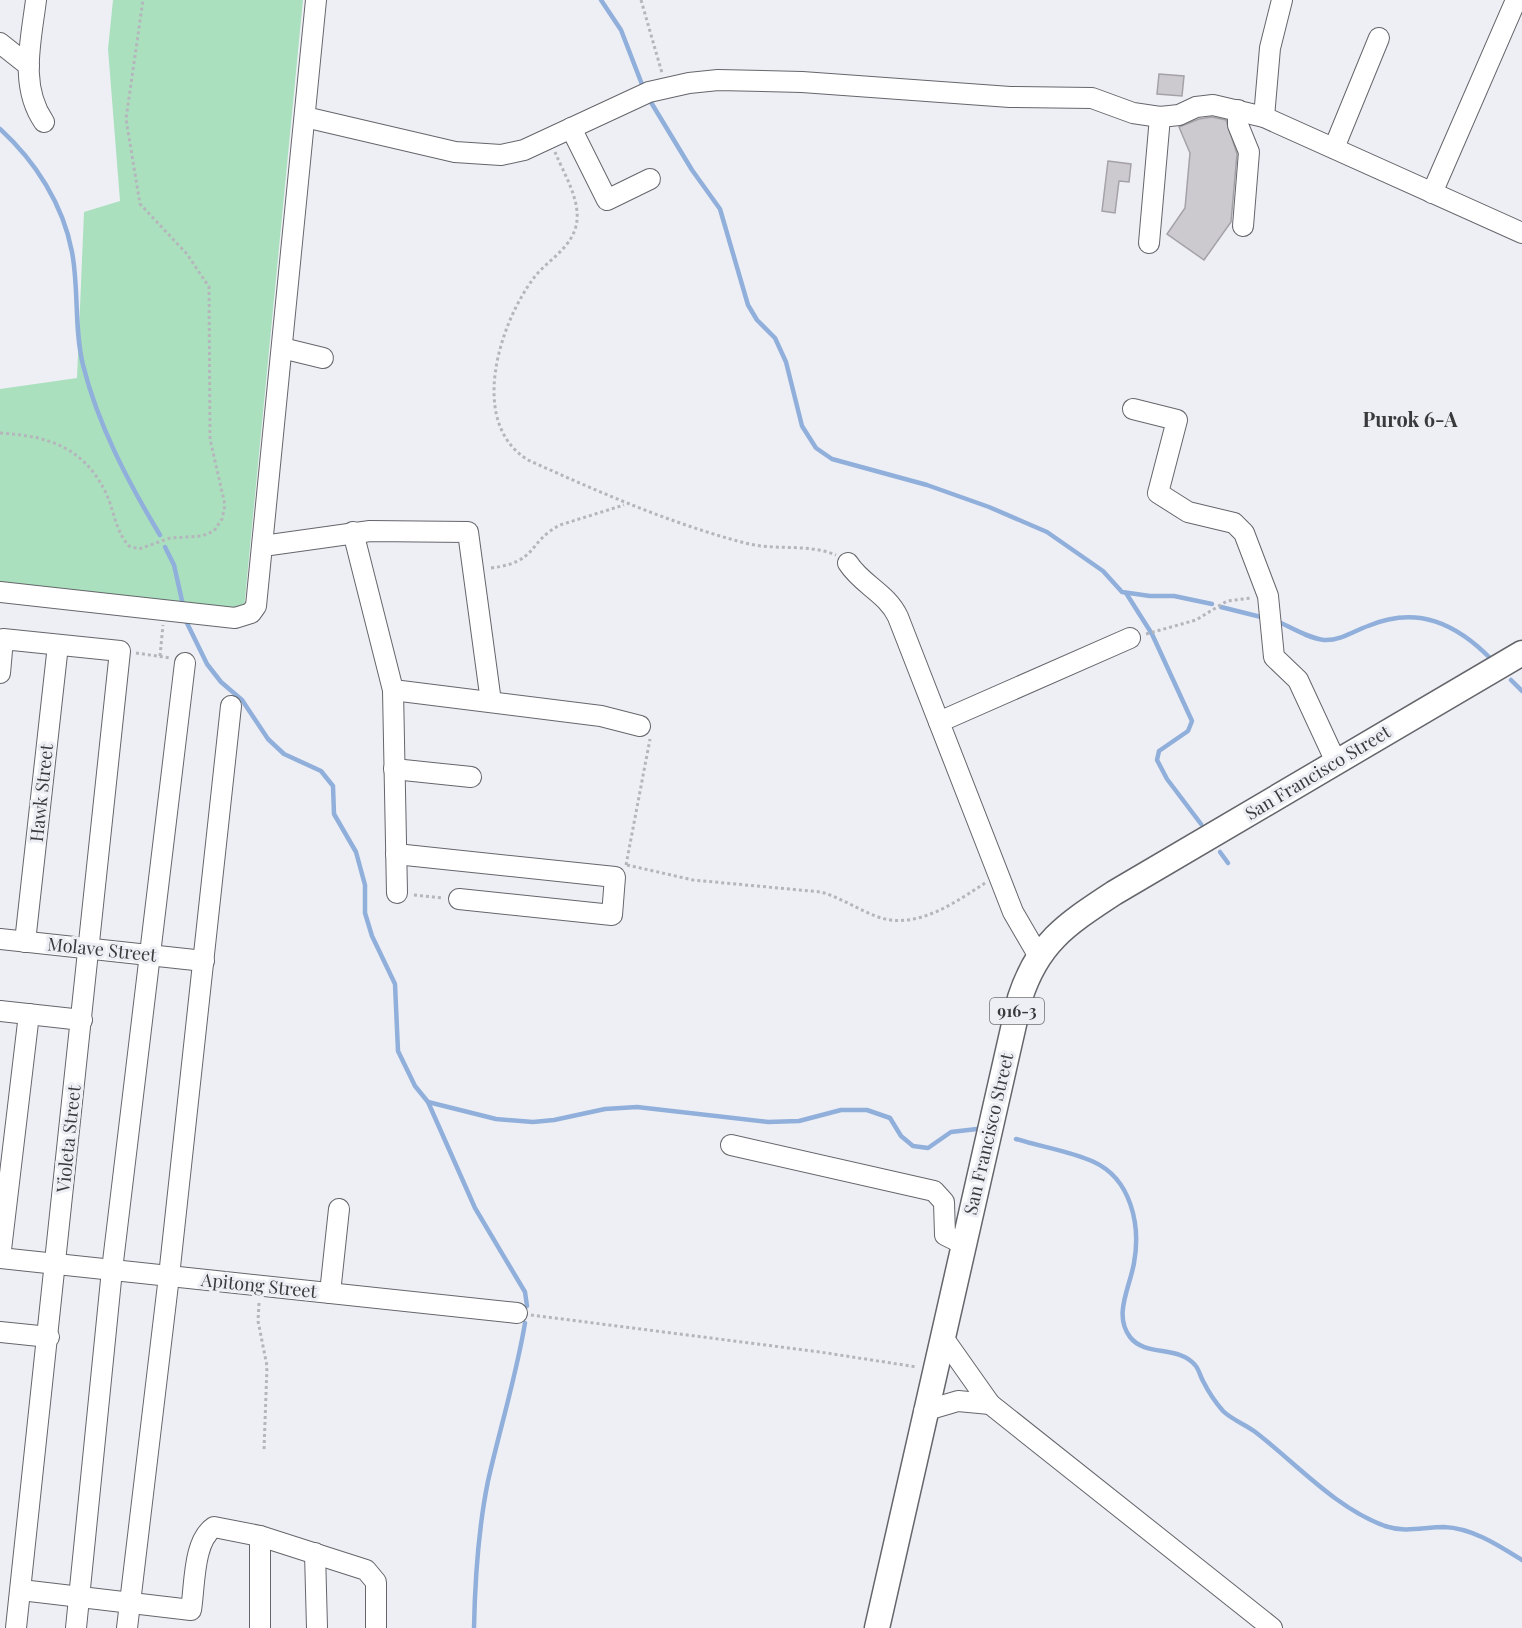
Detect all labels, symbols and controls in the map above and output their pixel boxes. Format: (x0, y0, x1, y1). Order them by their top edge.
district label: Purok 6-A (1362, 405, 1458, 432)
street label: San Francisco Street (1240, 719, 1395, 825)
street label: Hawk Street (24, 742, 58, 843)
street label: Molave Street (46, 931, 158, 967)
road number: 916-3 (990, 998, 1044, 1024)
street label: San Francisco Street (958, 1050, 1018, 1217)
street label: Violeta Street (50, 1083, 86, 1195)
street label: Apitong Street (199, 1267, 319, 1303)

